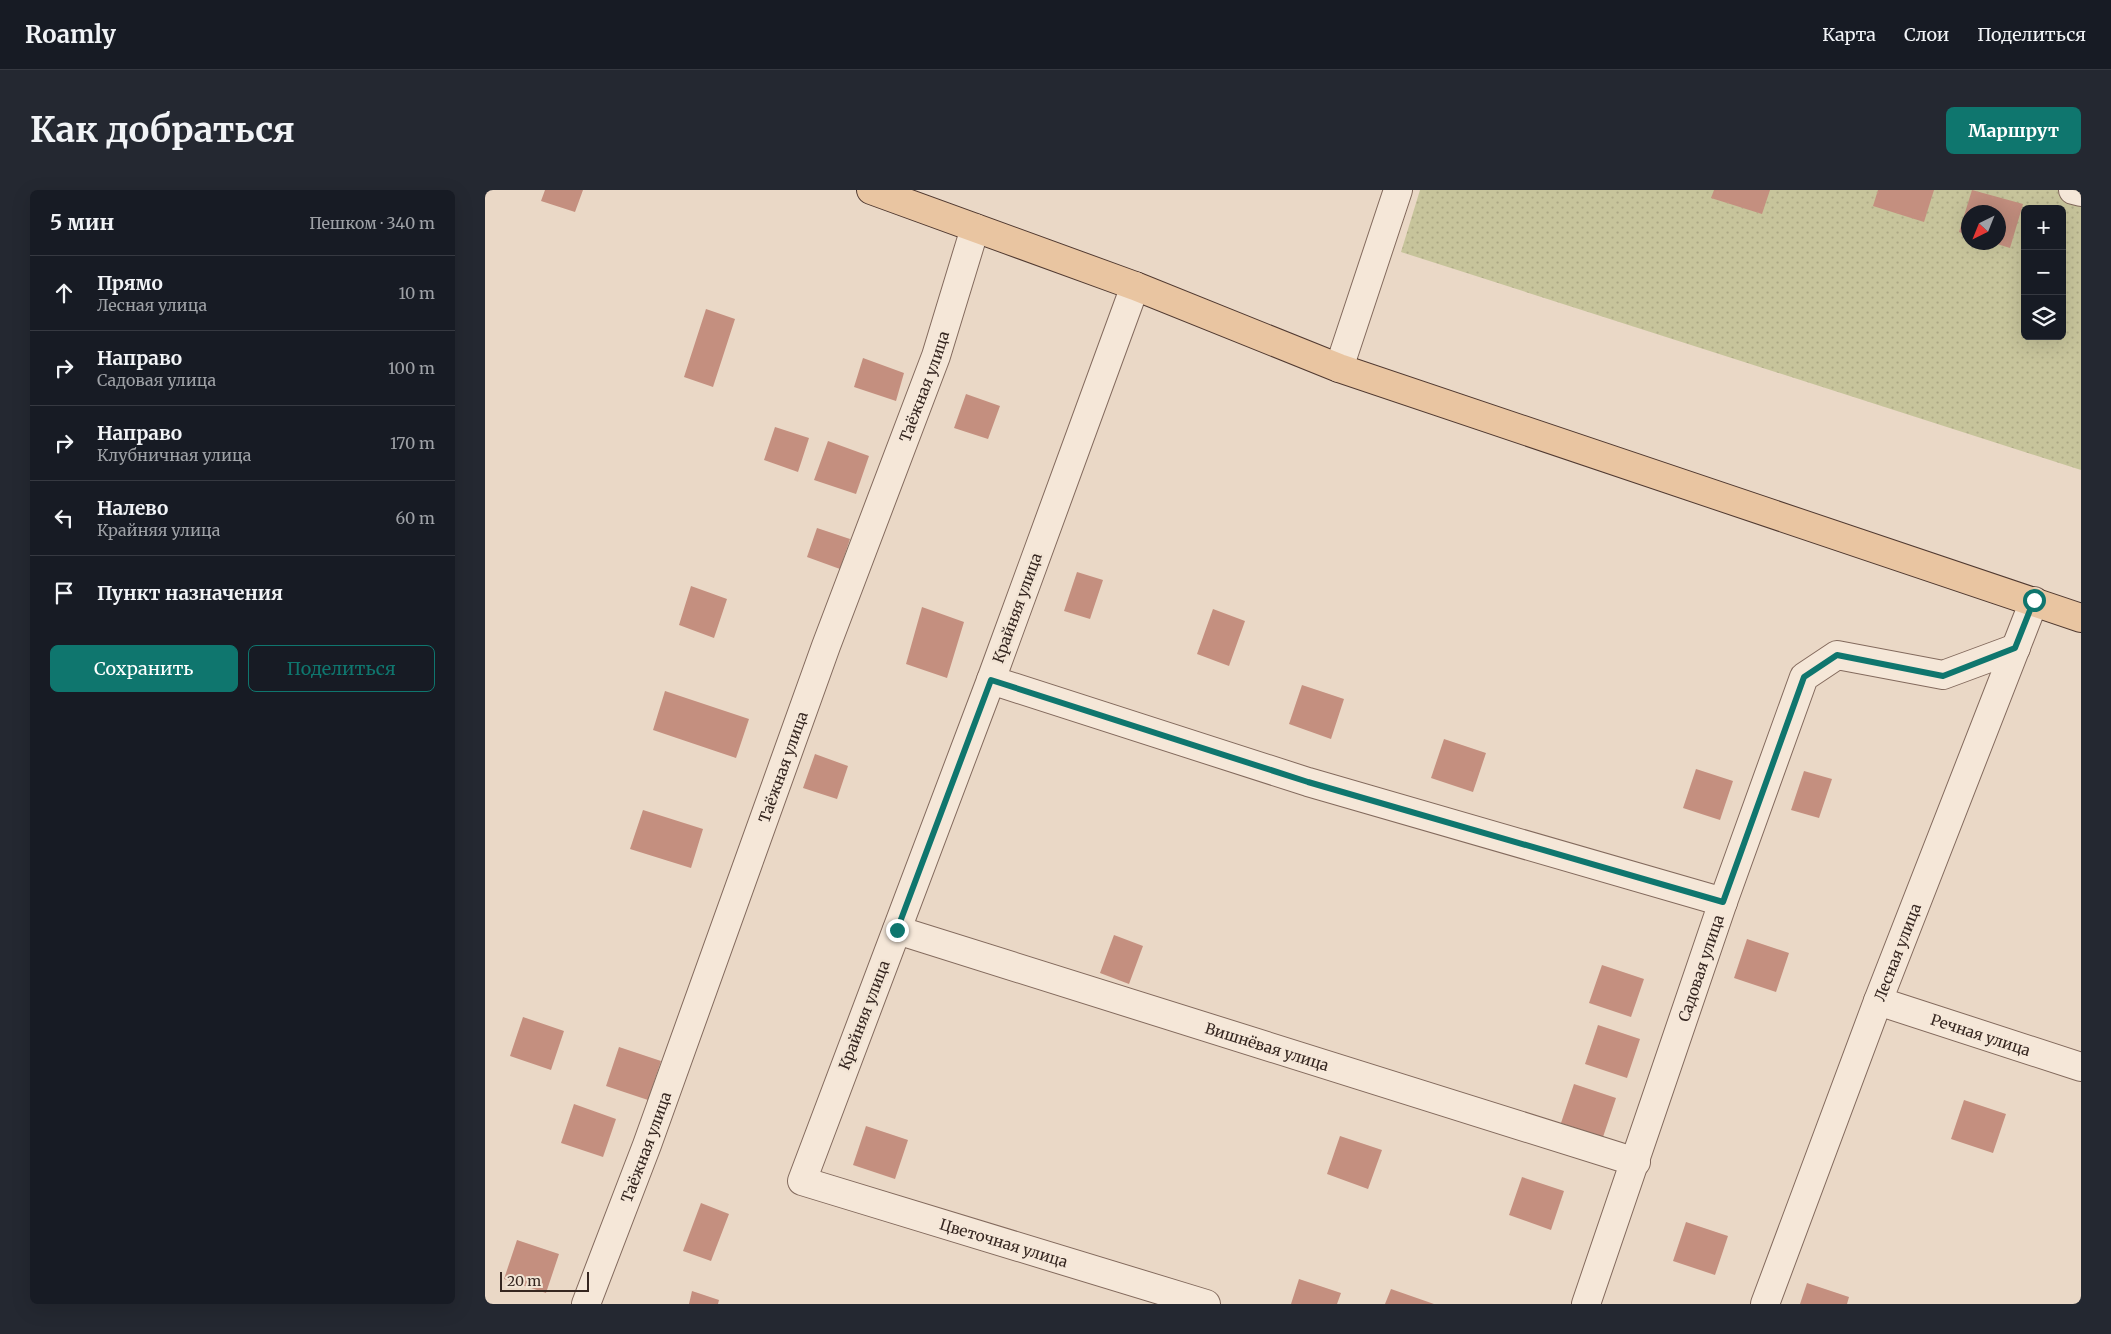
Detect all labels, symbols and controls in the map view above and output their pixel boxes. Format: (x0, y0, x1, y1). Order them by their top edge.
text: Roamly (25, 19, 116, 50)
text: Карта (1822, 23, 1876, 46)
text: Слои (1904, 23, 1949, 46)
text: Поделиться (1977, 23, 2086, 46)
button: Маршрут (1946, 107, 2081, 154)
text: Как добраться (30, 108, 295, 152)
north arrow (1961, 205, 2006, 250)
map controls (2021, 205, 2066, 340)
button: + (2021, 205, 2066, 250)
text: 5 мин (50, 209, 114, 236)
text: Пешком · 340 m (309, 213, 435, 233)
button: − (2021, 250, 2066, 295)
text: Прямо (97, 271, 163, 295)
icon: ahead (50, 279, 78, 307)
text: 10 m (398, 283, 435, 303)
text: Лесная улица (97, 295, 207, 315)
button: layers (2021, 295, 2066, 340)
street label: Таёжная улица (895, 329, 953, 444)
text: Направо (97, 346, 182, 370)
icon: right (50, 354, 78, 382)
text: 100 m (388, 358, 435, 378)
text: Садовая улица (97, 370, 216, 390)
text: Направо (97, 421, 182, 445)
icon: right (50, 429, 78, 457)
text: 170 m (390, 433, 435, 453)
text: Клубничная улица (97, 445, 251, 465)
text: Налево (97, 496, 168, 520)
icon: left (50, 504, 78, 532)
text: 60 m (395, 508, 435, 528)
text: Крайняя улица (97, 520, 220, 540)
street label: Крайняя улица (988, 550, 1046, 666)
icon: arrive (50, 579, 78, 607)
text: Пункт назначения (97, 581, 283, 605)
route start (2023, 589, 2046, 612)
button: Сохранить (50, 645, 238, 692)
button: Поделиться (248, 645, 435, 692)
street label: Таёжная улица (754, 709, 811, 825)
street label: Лесная улица (1870, 900, 1925, 1004)
street label: Садовая улица (1673, 912, 1728, 1024)
route end (886, 919, 909, 942)
street label: Крайняя улица (834, 958, 894, 1072)
street label: Речная улица (1928, 1009, 2033, 1059)
street label: Вишнёвая улица (1203, 1018, 1331, 1075)
street label: Таёжная улица (616, 1089, 675, 1205)
street label: Цветочная улица (938, 1214, 1070, 1271)
scale bar (500, 1269, 589, 1292)
text: 20 m (507, 1272, 541, 1290)

